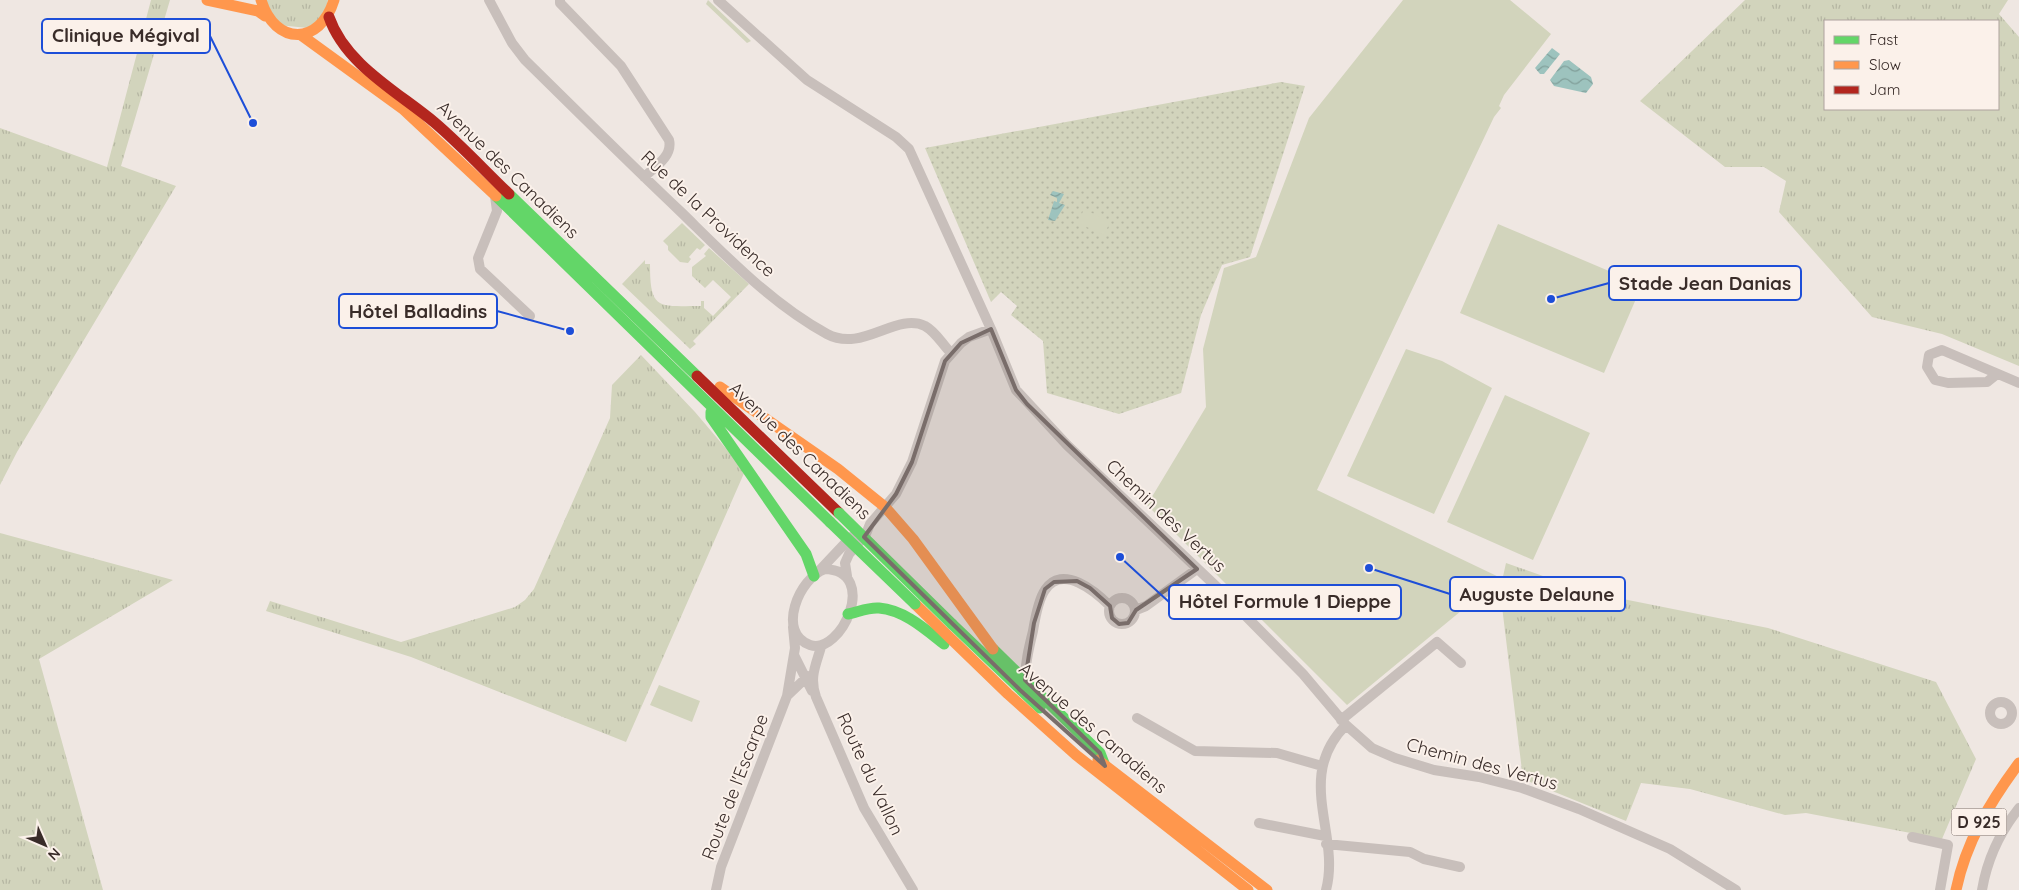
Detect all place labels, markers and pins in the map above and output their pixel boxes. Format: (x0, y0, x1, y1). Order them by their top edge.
callout: Clinique Mégival (42, 19, 210, 53)
callout: Stade Jean Danias (1609, 266, 1801, 300)
callout: Hôtel Balladins (339, 294, 497, 328)
callout: Auguste Delaune (1450, 577, 1625, 611)
callout: Hôtel Formule 1 Dieppe (1169, 585, 1401, 619)

